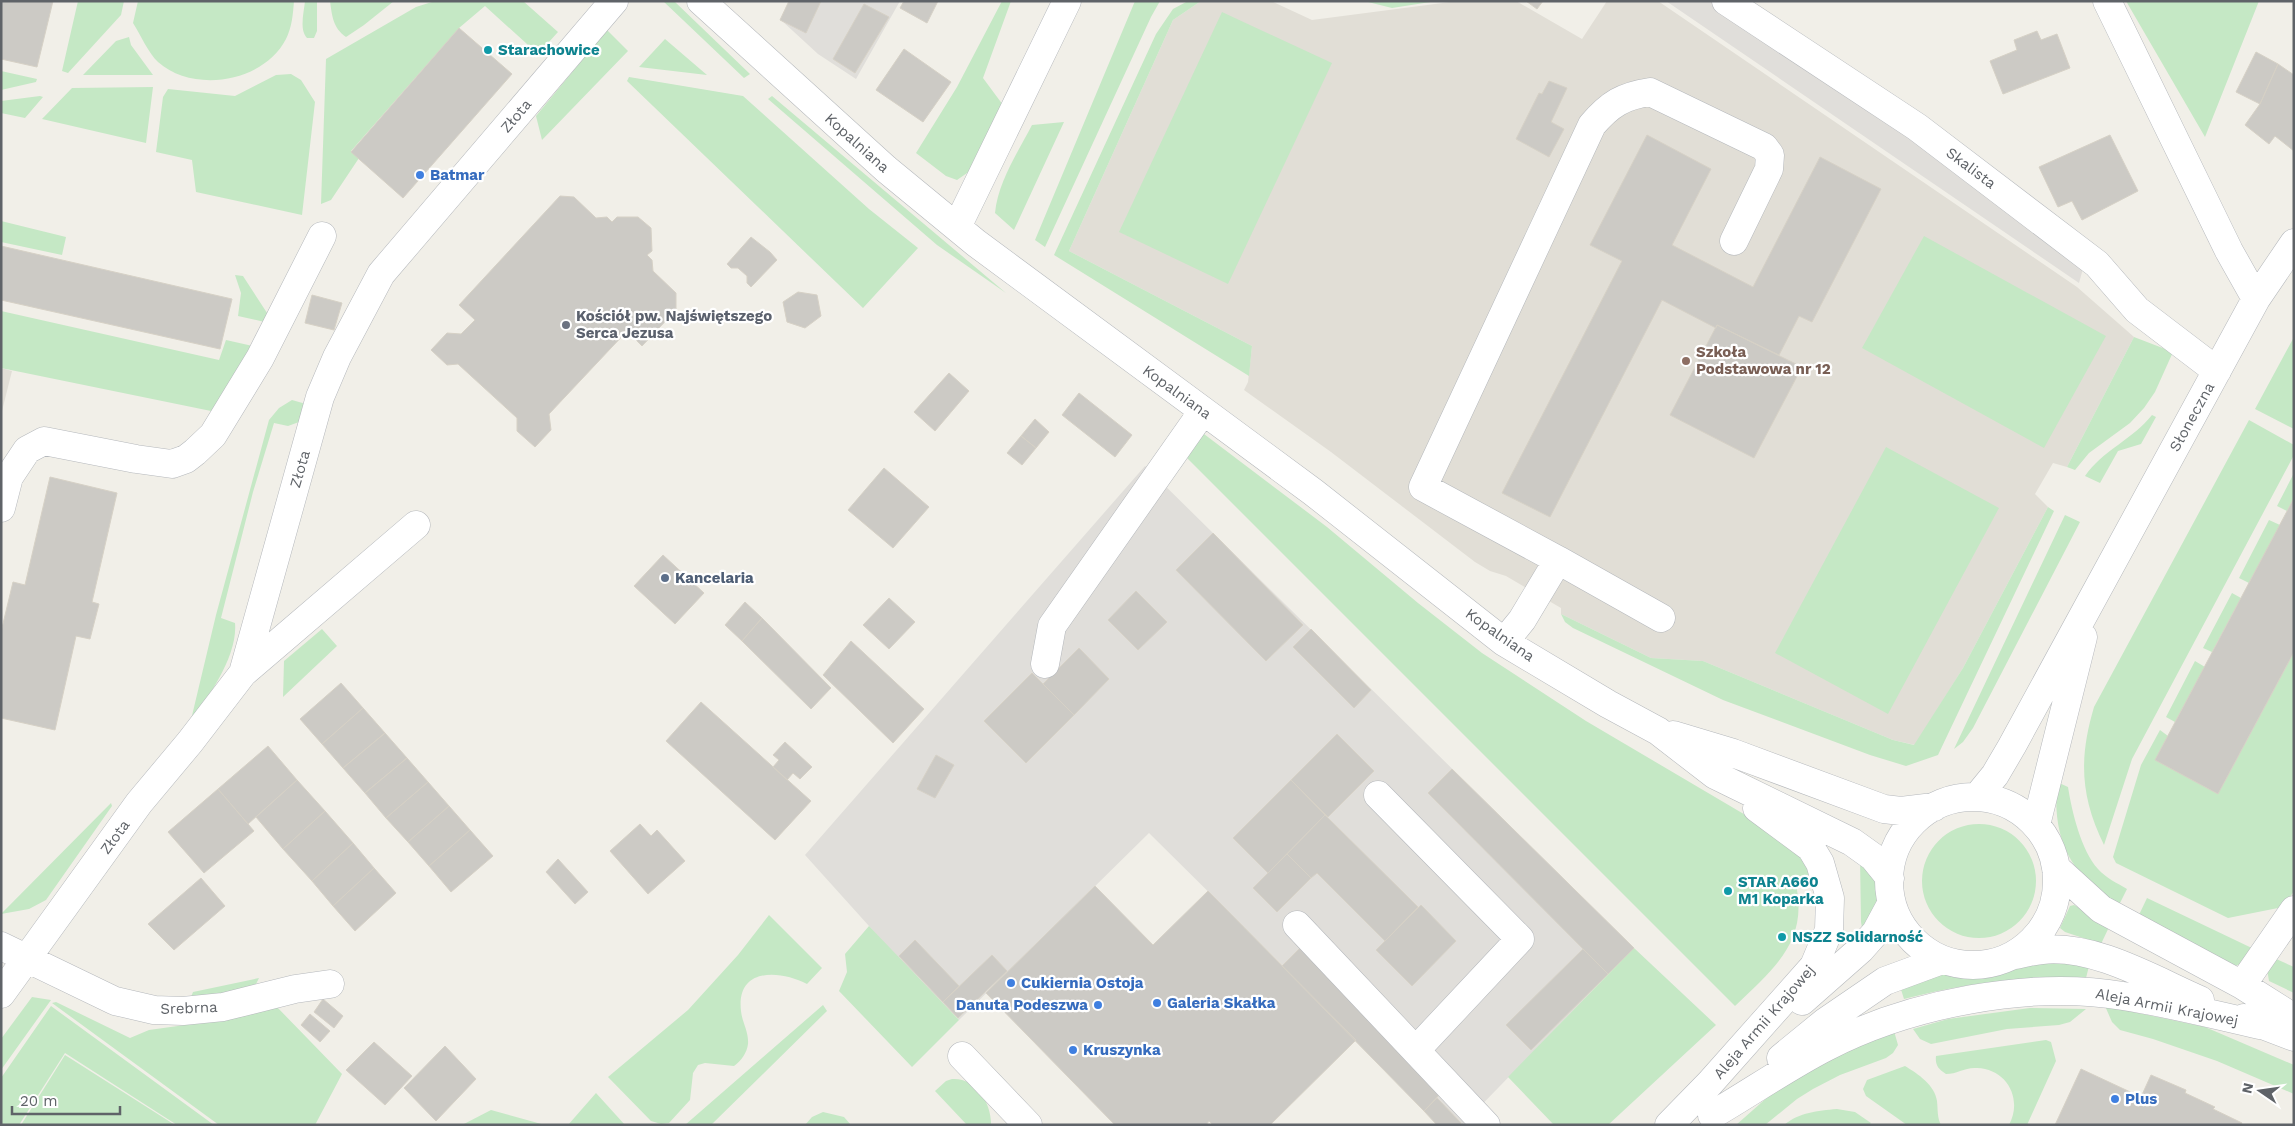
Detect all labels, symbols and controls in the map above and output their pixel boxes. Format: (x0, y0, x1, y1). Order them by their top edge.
place label: Starachowice (498, 41, 600, 59)
marker: Starachowice (482, 44, 494, 56)
street label: Złota (497, 95, 535, 136)
street label: Kopalniana (821, 109, 893, 177)
street label: Skalista (1943, 143, 2000, 193)
place label: Batmar (430, 166, 485, 184)
marker: Batmar (414, 169, 426, 181)
place label: Kościół pw. Najświętszego Serca Jezusa (576, 307, 772, 342)
marker: Kościół pw. Najświętszego Serca Jezusa (560, 319, 572, 331)
place label: Szkoła Podstawowa nr 12 (1696, 343, 1831, 378)
marker: Szkoła Podstawowa nr 12 (1680, 355, 1692, 367)
street label: Kopalniana (1139, 361, 1215, 423)
street label: Słoneczna (2166, 379, 2219, 455)
street label: Złota (286, 448, 314, 490)
place label: Kancelaria (675, 569, 754, 587)
marker: Kancelaria (659, 572, 671, 584)
street label: Kopalniana (1462, 605, 1538, 666)
street label: Złota (97, 816, 134, 858)
place label: STAR A660 M1 Koparka (1738, 873, 1824, 908)
marker: STAR A660 M1 Koparka (1722, 885, 1734, 897)
place label: NSZZ Solidarność (1792, 928, 1924, 946)
marker: NSZZ Solidarność (1776, 931, 1788, 943)
street label: Aleja Armii Krajowej (1710, 961, 1818, 1083)
place label: Cukiernia Ostoja (1021, 974, 1144, 992)
marker: Cukiernia Ostoja (1005, 977, 1017, 989)
street label: Aleja Armii Krajowej (2094, 984, 2240, 1030)
place label: Galeria Skałka (1167, 994, 1276, 1012)
place label: Danuta Podeszwa (956, 996, 1088, 1014)
marker: Galeria Skałka (1151, 997, 1163, 1009)
street label: Srebrna (160, 998, 218, 1018)
marker: Danuta Podeszwa (1092, 999, 1104, 1011)
place label: Kruszynka (1083, 1041, 1161, 1059)
marker: Kruszynka (1067, 1044, 1079, 1056)
north arrow (2235, 1066, 2285, 1116)
text: N (2238, 1081, 2256, 1095)
scale bar (12, 1084, 120, 1116)
place label: Plus (2125, 1090, 2157, 1108)
text: 20 m (20, 1092, 58, 1110)
marker: Plus (2109, 1093, 2121, 1105)

